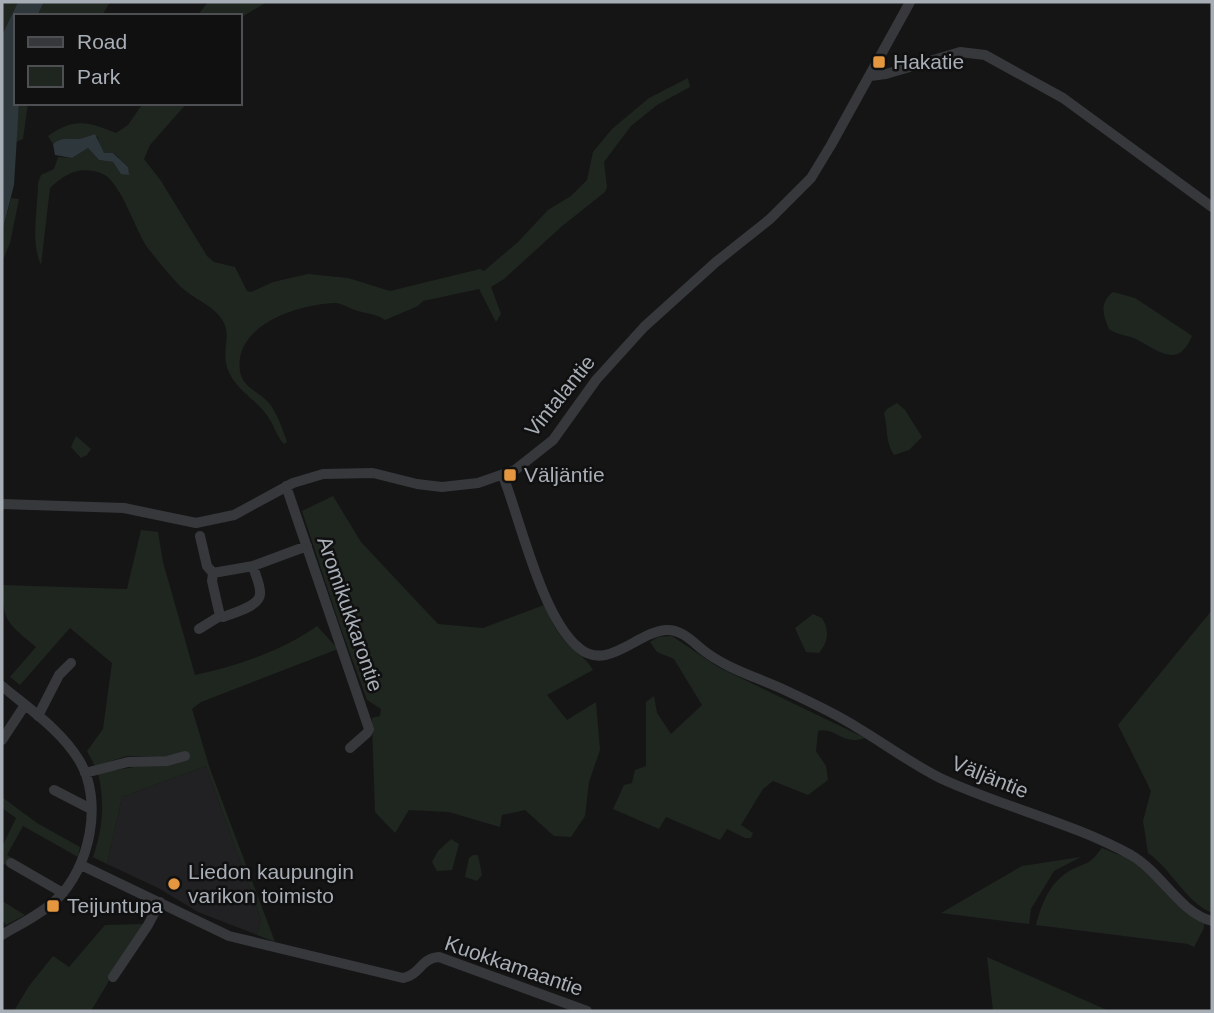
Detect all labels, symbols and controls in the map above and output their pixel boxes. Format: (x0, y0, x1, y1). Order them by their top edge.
legend (14, 14, 242, 105)
text: Road (77, 30, 127, 53)
place label: Hakatie (893, 50, 964, 73)
marker: Hakatie (871, 54, 887, 70)
text: Park (77, 65, 121, 88)
street label: Vintalantie (520, 350, 599, 441)
place label: Väljäntie (524, 463, 605, 486)
marker: Väljäntie (502, 467, 518, 483)
street label: Aromikukkarontie (313, 533, 388, 694)
street label: Väljäntie (949, 751, 1032, 802)
place label: Liedon kaupungin varikon toimisto (188, 860, 354, 907)
marker: Liedon kaupungin varikon toimisto (166, 876, 182, 892)
place label: Teijuntupa (67, 894, 163, 917)
marker: Teijuntupa (45, 898, 61, 914)
street label: Kuokkamaantie (442, 931, 586, 1000)

